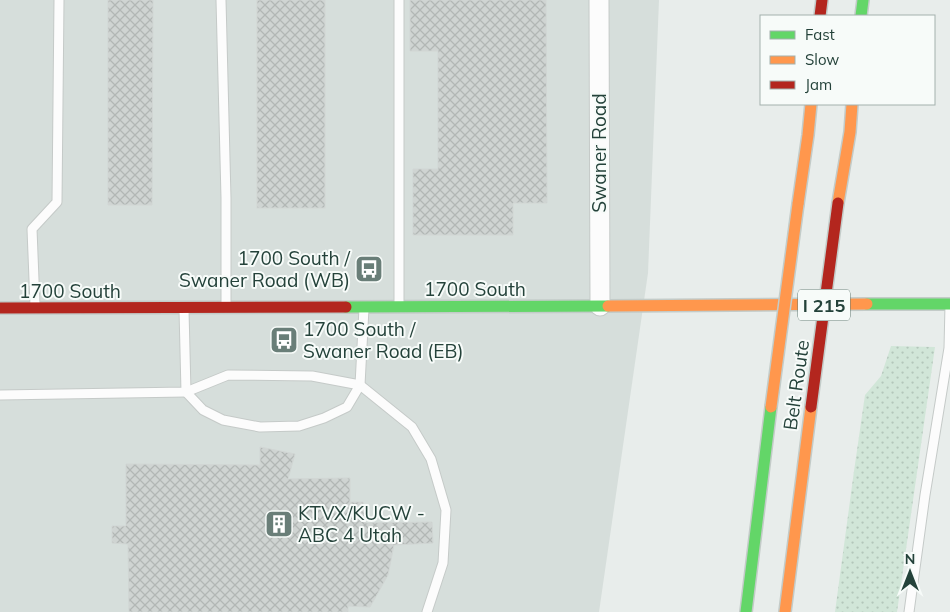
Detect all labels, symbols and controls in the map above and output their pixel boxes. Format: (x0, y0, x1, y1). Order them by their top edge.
legend (760, 15, 935, 105)
text: Fast (805, 25, 835, 44)
text: Slow (805, 50, 839, 69)
text: Jam (805, 75, 832, 94)
street label: Swaner Road (587, 93, 611, 213)
place label: 1700 South / Swaner Road (WB) (179, 246, 351, 292)
bus stop icon: 1700 South / Swaner Road (WB) (354, 254, 384, 284)
street label: 1700 South (424, 277, 526, 301)
street label: 1700 South (19, 279, 121, 303)
road number: I 215 (798, 290, 850, 320)
place label: 1700 South / Swaner Road (EB) (303, 317, 463, 363)
bus stop icon: 1700 South / Swaner Road (EB) (269, 325, 299, 355)
street label: Belt Route (778, 338, 814, 432)
place label: KTVX/KUCW - ABC 4 Utah (298, 501, 425, 547)
building icon: KTVX/KUCW - ABC 4 Utah (264, 509, 294, 539)
north arrow (885, 547, 935, 597)
text: N (905, 550, 915, 568)

